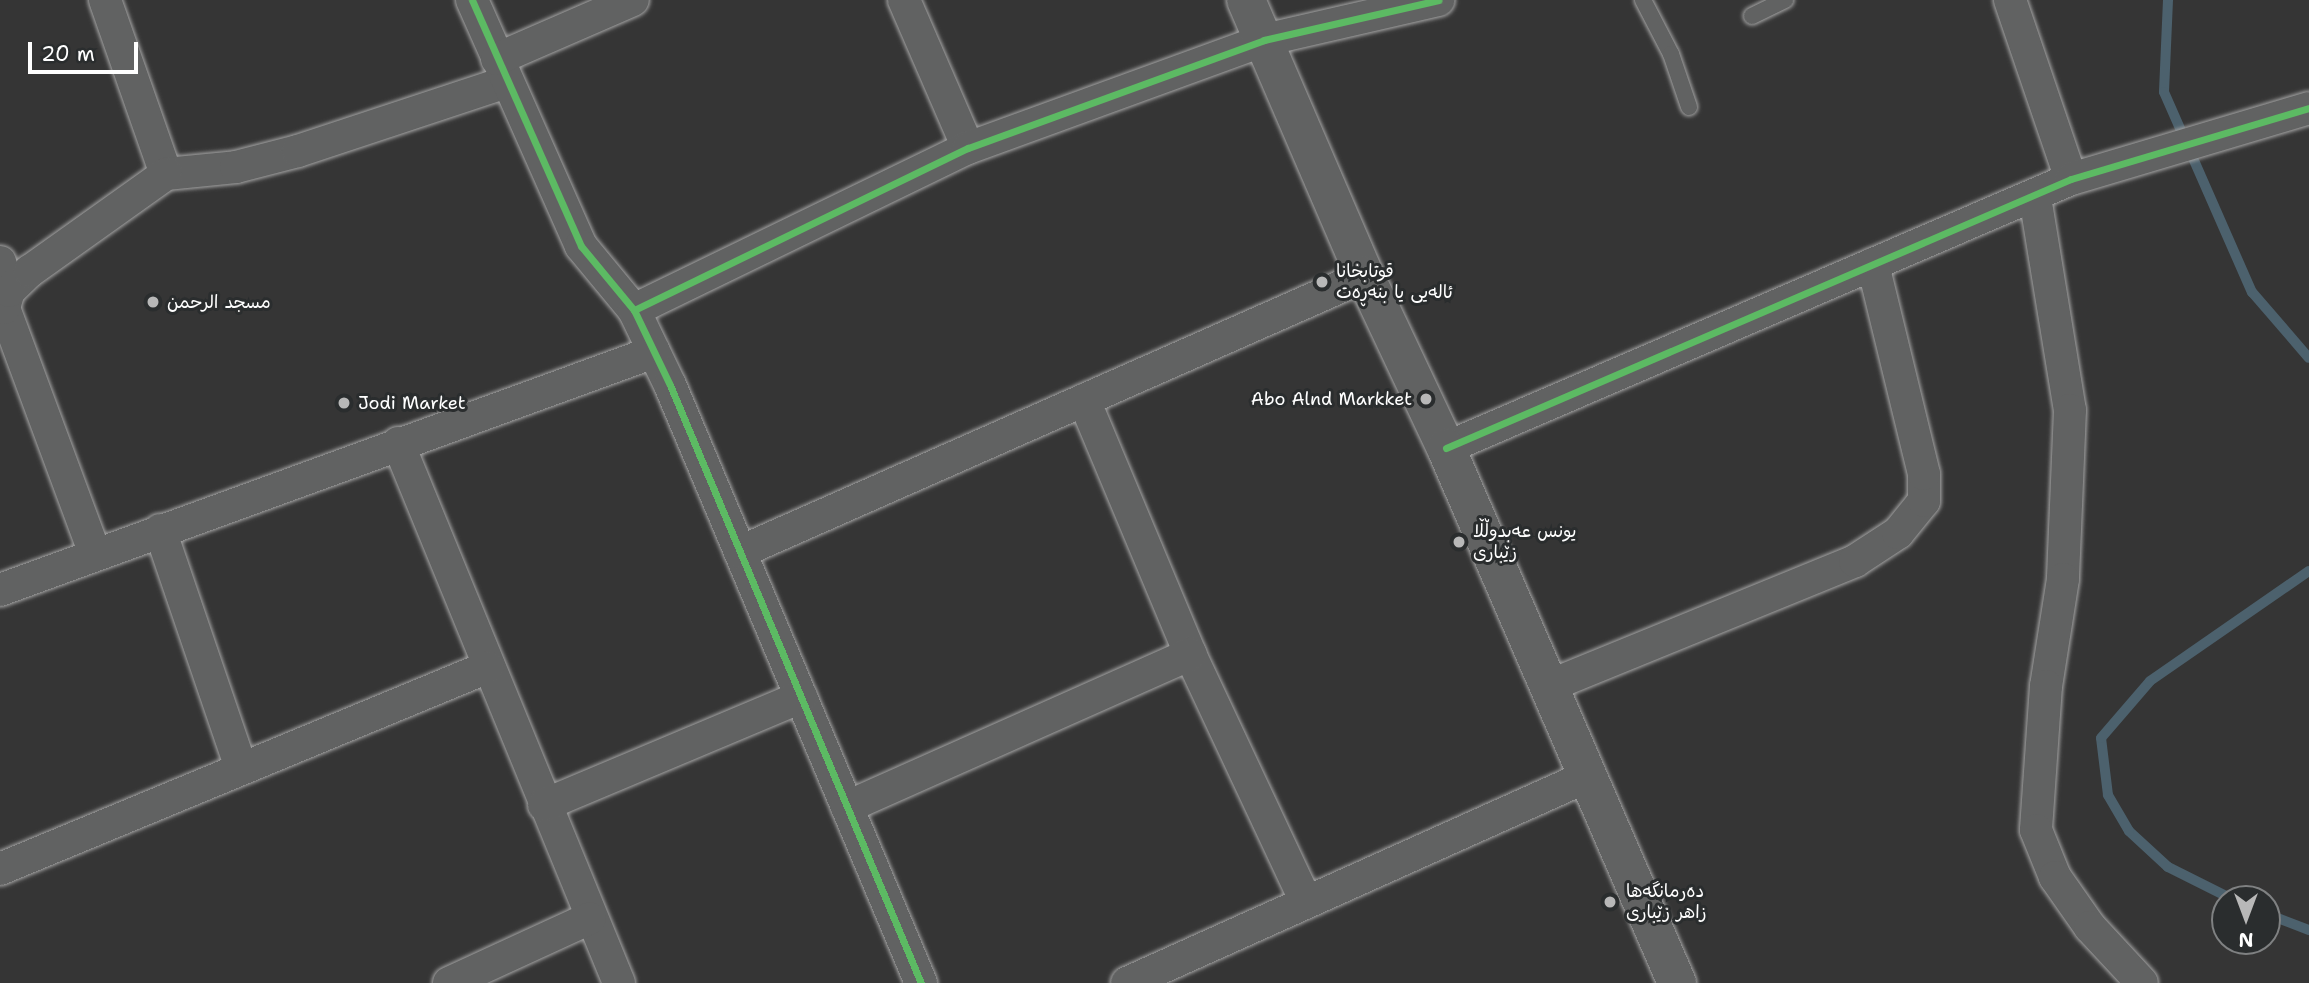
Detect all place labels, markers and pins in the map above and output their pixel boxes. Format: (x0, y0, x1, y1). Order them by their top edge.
place label: قوتابخانا ئالەیی یا بنەڕەت (1336, 261, 1453, 304)
marker: قوتابخانا ئالەیی یا بنەڕەت (1314, 274, 1330, 290)
place label: مسجد الرحمن (167, 291, 271, 313)
marker: مسجد الرحمن (145, 294, 161, 310)
place label: Abo Alnd Markket (1251, 388, 1412, 410)
marker: Abo Alnd Markket (1418, 391, 1434, 407)
place label: Jodi Market (358, 392, 466, 414)
marker: Jodi Market (336, 395, 352, 411)
place label: یونس عەبدوڵڵا زێباری (1473, 521, 1577, 564)
marker: یونس عەبدوڵڵا زێباری (1451, 534, 1467, 550)
place label: دەرمانگەھا زاهر زێباری (1626, 881, 1707, 924)
marker: دەرمانگەھا زاهر زێباری (1600, 892, 1620, 912)

